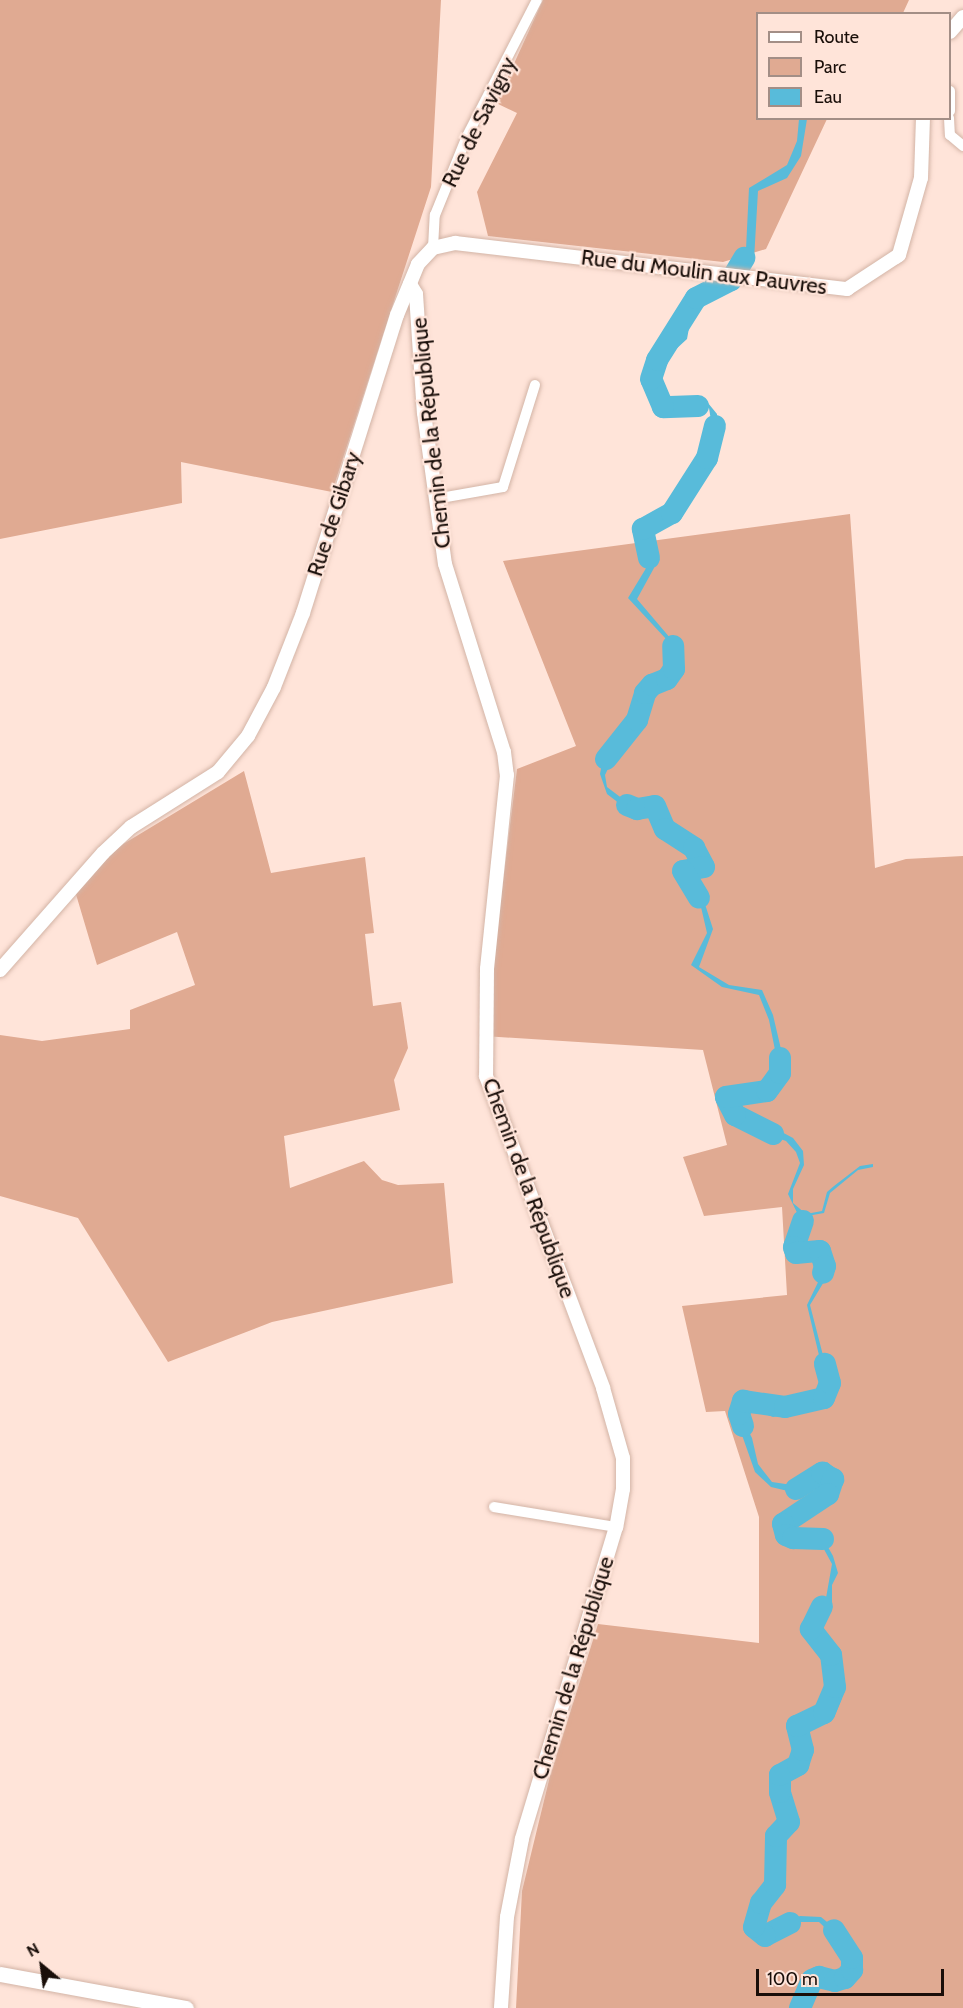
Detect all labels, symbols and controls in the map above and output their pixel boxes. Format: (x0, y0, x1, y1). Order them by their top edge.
legend (756, 12, 951, 120)
text: Route (814, 26, 859, 48)
street label: Rue de Savigny (436, 53, 522, 191)
text: Parc (814, 56, 846, 78)
text: Eau (814, 86, 842, 108)
street label: Rue du Moulin aux Pauvres (580, 244, 828, 300)
street label: Chemin de la République (406, 316, 456, 550)
street label: Rue de Gibary (301, 448, 367, 580)
street label: Chemin de la République (477, 1074, 581, 1302)
street label: Chemin de la République (526, 1553, 620, 1783)
north arrow (12, 1936, 72, 1996)
text: N (23, 1939, 43, 1961)
scale bar (759, 1957, 946, 1995)
text: 100 m (767, 1968, 818, 1990)

